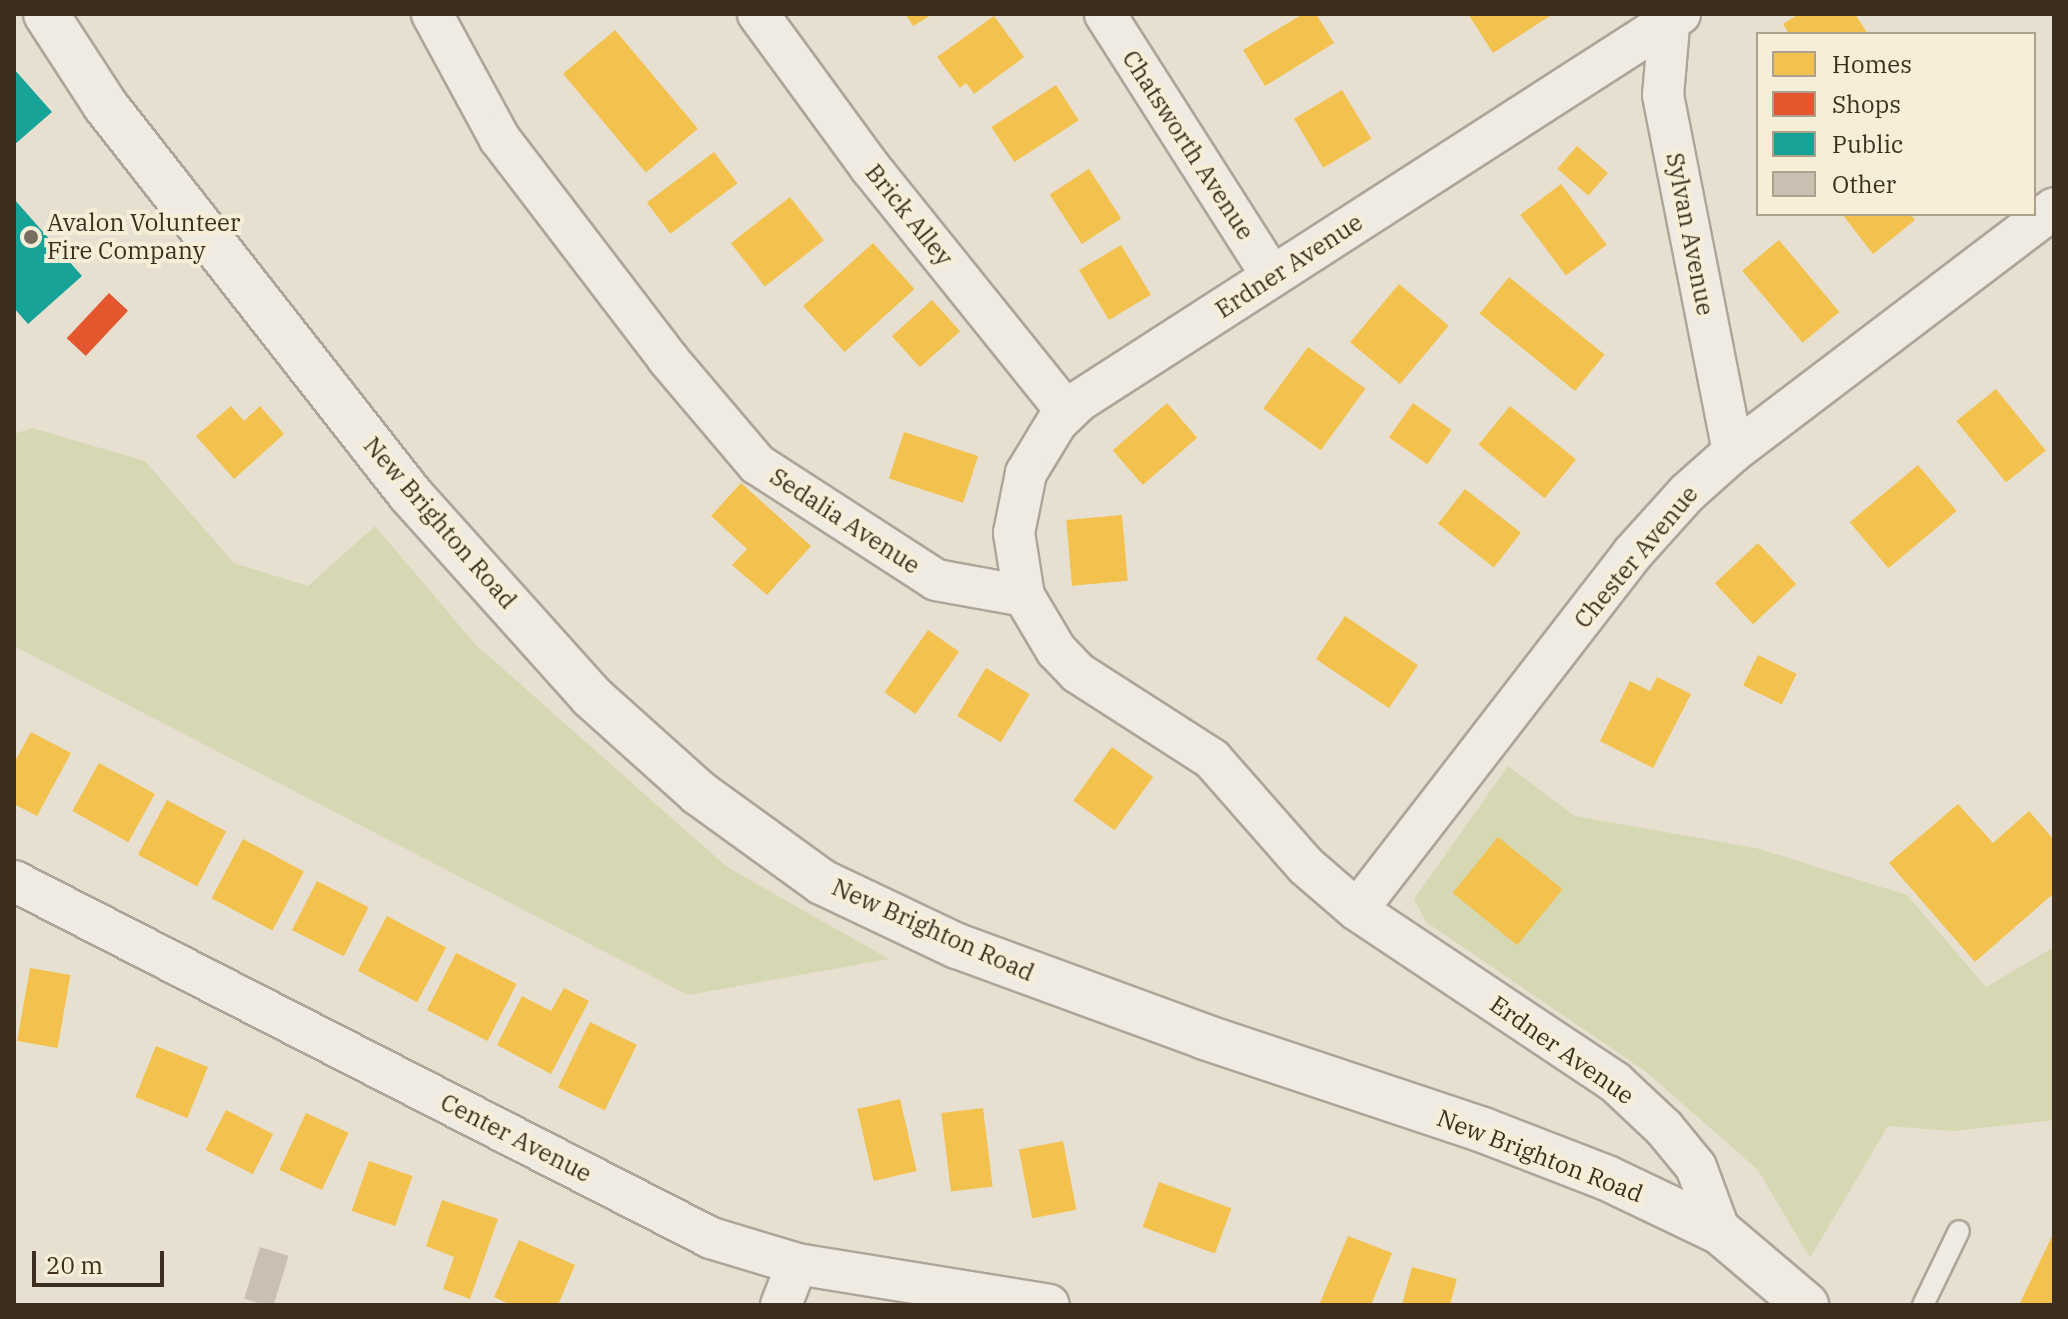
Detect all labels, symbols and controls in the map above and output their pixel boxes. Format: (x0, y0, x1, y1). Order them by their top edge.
legend (1756, 32, 2036, 216)
street label: Chatsworth Avenue (1116, 45, 1260, 245)
text: Homes (1832, 48, 1912, 80)
text: Shops (1832, 88, 1901, 120)
text: Public (1832, 128, 1903, 160)
street label: Sylvan Avenue (1660, 150, 1720, 318)
street label: Brick Alley (859, 158, 959, 272)
text: Other (1832, 168, 1896, 200)
street label: Erdner Avenue (1210, 208, 1368, 324)
place label: Avalon Volunteer Fire Company (47, 209, 240, 265)
marker: Avalon Volunteer Fire Company (22, 228, 40, 246)
street label: New Brighton Road (358, 431, 522, 615)
street label: Sedalia Avenue (765, 462, 925, 580)
street label: Chester Avenue (1568, 480, 1704, 634)
street label: New Brighton Road (828, 872, 1038, 988)
street label: Erdner Avenue (1484, 990, 1640, 1110)
street label: Center Avenue (436, 1088, 596, 1188)
street label: New Brighton Road (1433, 1103, 1647, 1209)
scale bar (36, 1235, 168, 1285)
text: 20 m (46, 1249, 103, 1281)

